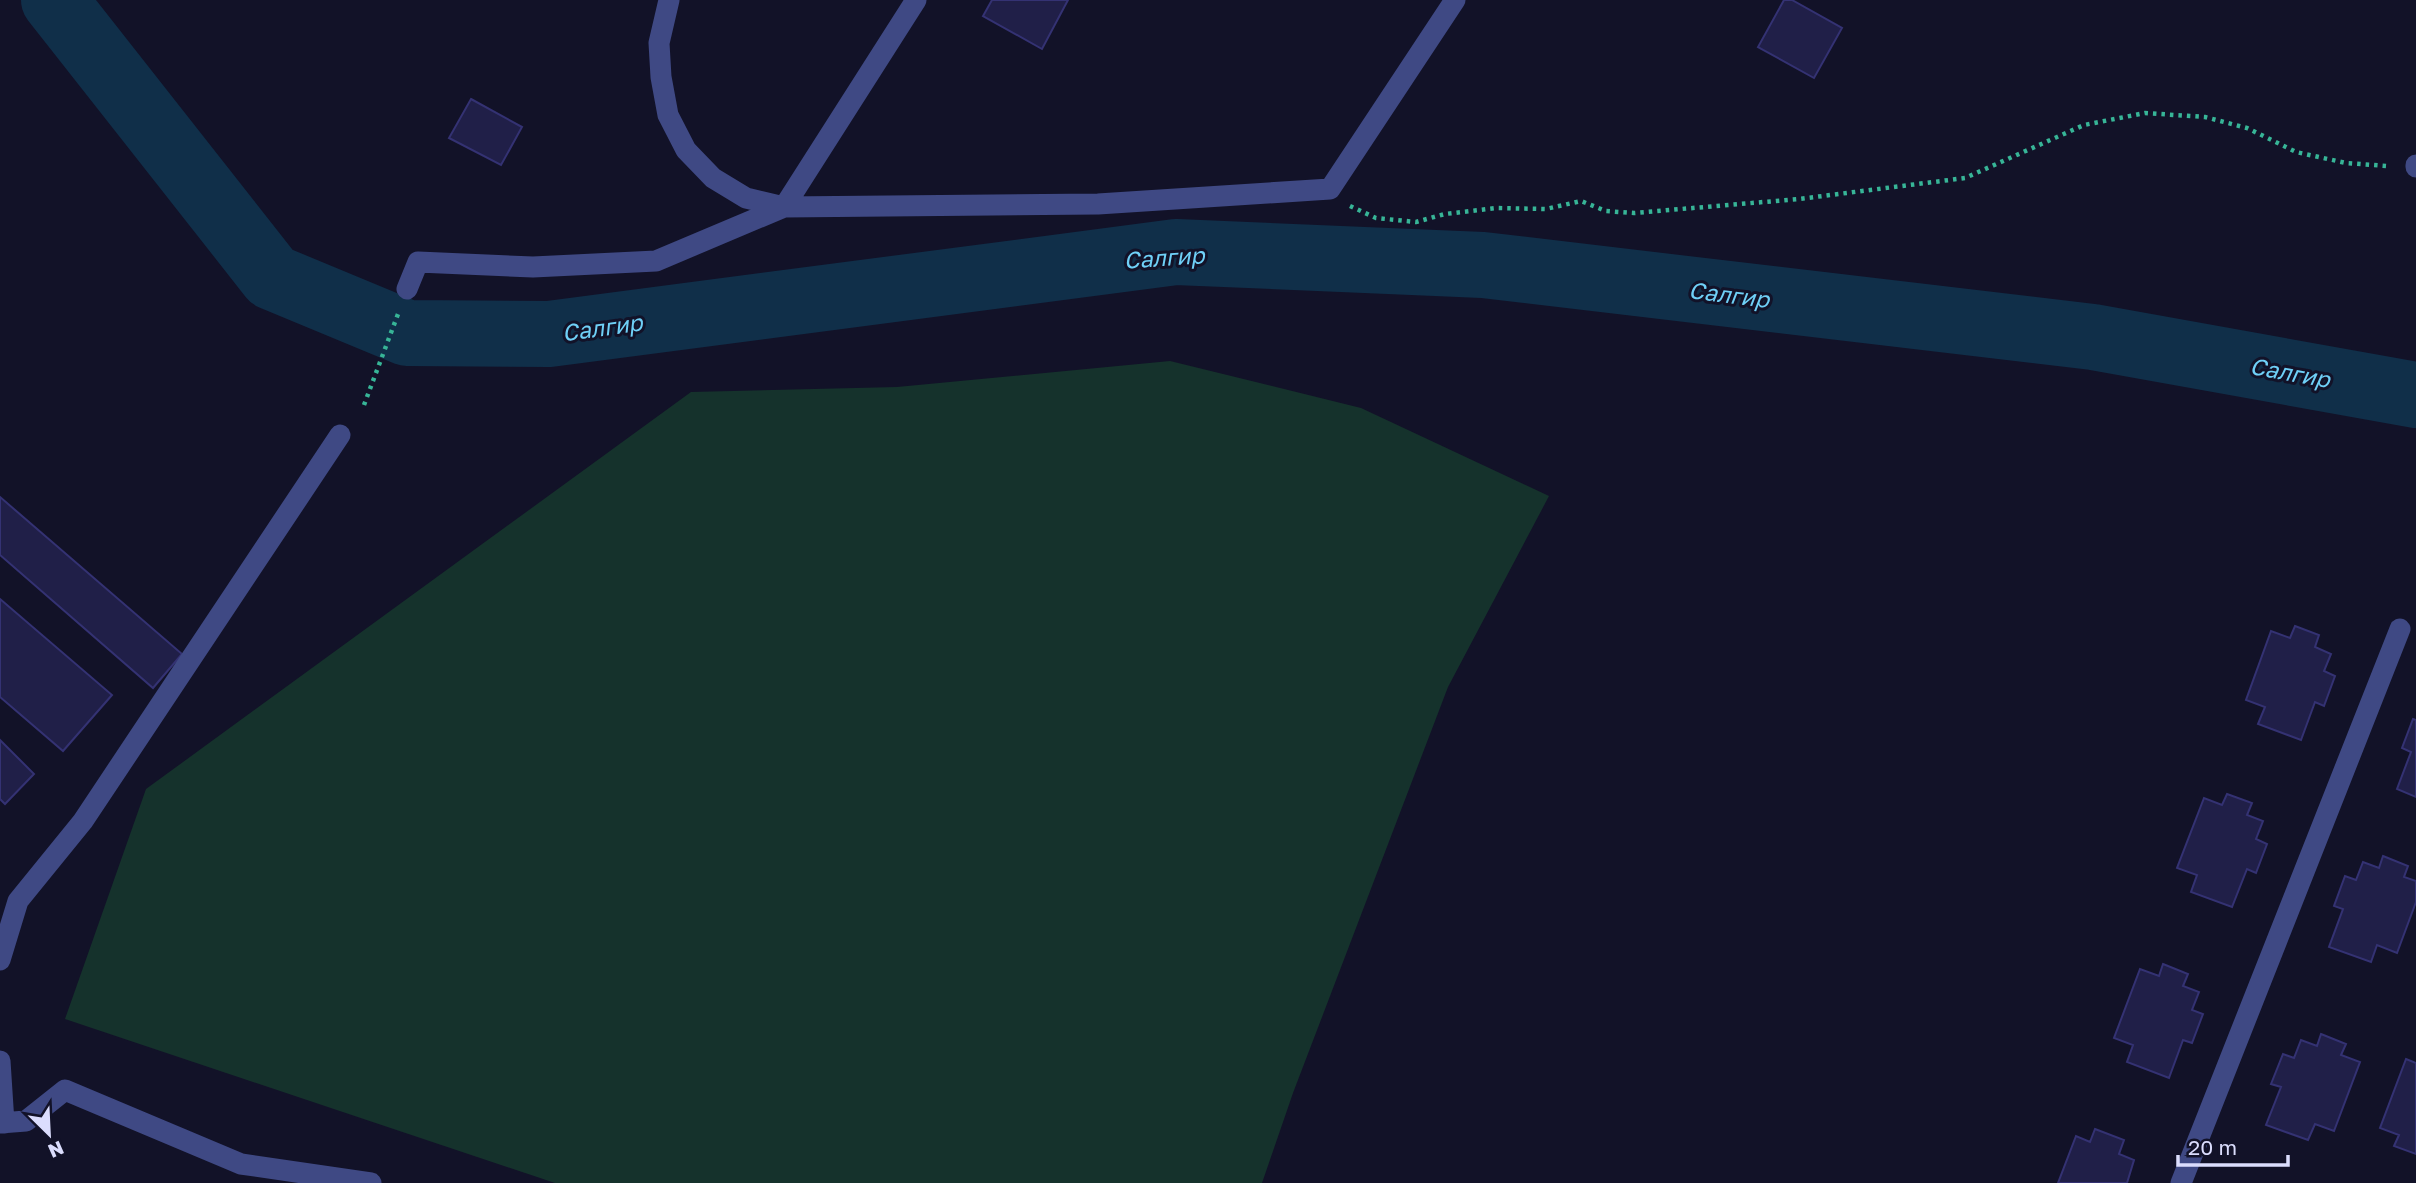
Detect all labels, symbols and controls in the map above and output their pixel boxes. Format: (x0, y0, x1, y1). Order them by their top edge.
water label: Салгир (1123, 240, 1207, 274)
water label: Салгир (1687, 275, 1773, 313)
water label: Салгир (560, 307, 646, 346)
water label: Салгир (2248, 351, 2334, 393)
north arrow (14, 1099, 84, 1169)
scale bar (2178, 1124, 2288, 1168)
text: 20 m (2188, 1134, 2237, 1160)
text: N (45, 1137, 67, 1163)

